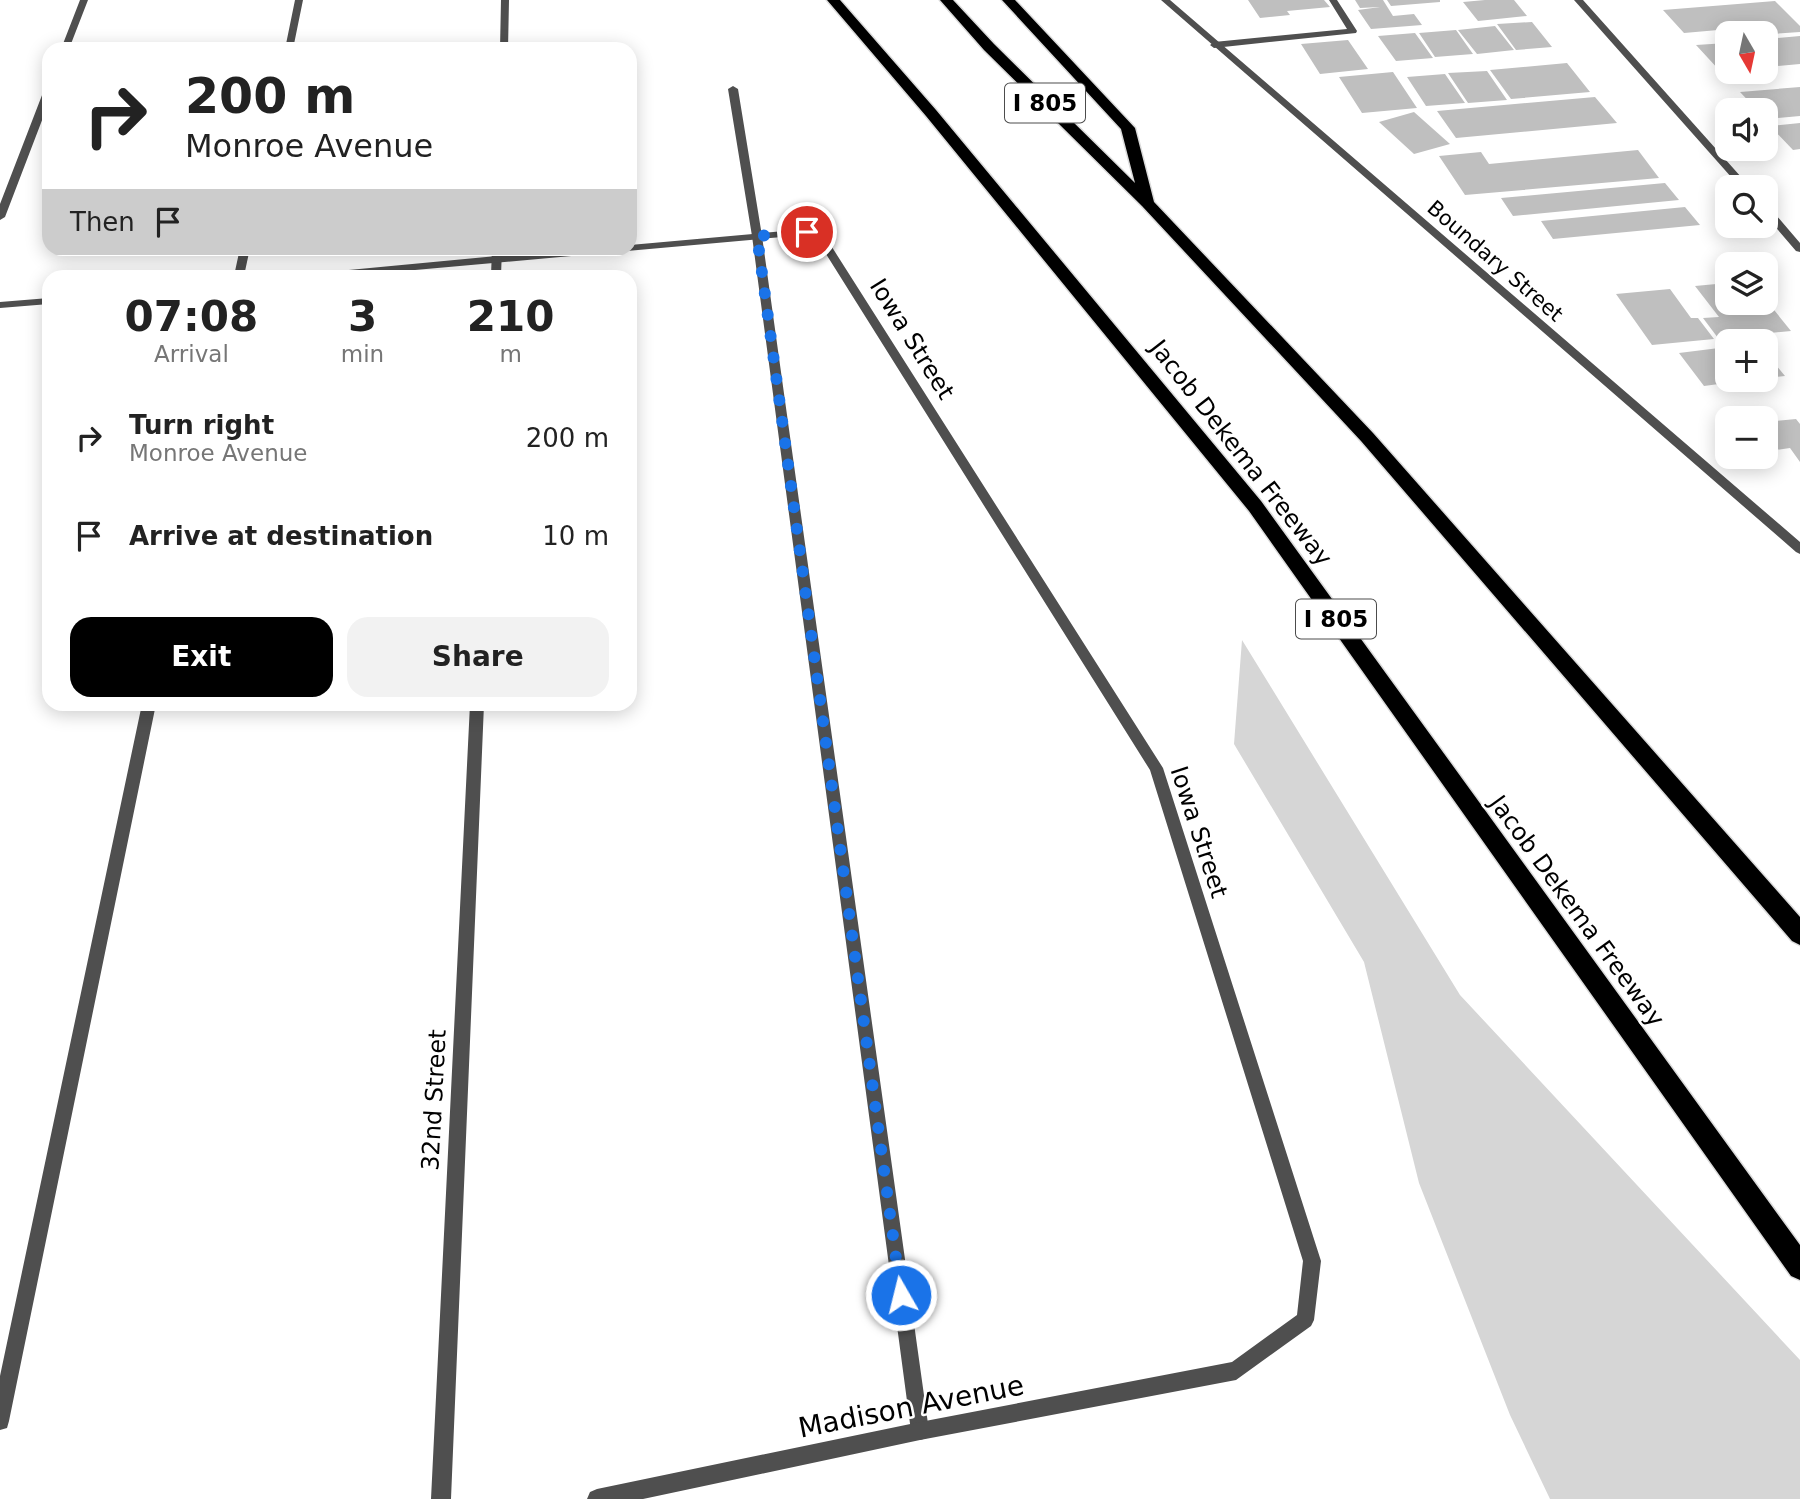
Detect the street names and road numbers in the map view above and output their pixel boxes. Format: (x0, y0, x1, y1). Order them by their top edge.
road number: I 805 (1005, 83, 1085, 122)
street label: Boundary Street (1422, 196, 1568, 326)
street label: Iowa Street (864, 274, 960, 404)
street label: Jacob Dekema Freeway (1143, 333, 1338, 571)
road number: I 805 (1296, 600, 1376, 638)
street label: Iowa Street (1165, 763, 1233, 901)
street label: Jacob Dekema Freeway (1483, 788, 1670, 1032)
street label: 32nd Street (416, 1029, 452, 1171)
street label: Madison Avenue (795, 1368, 1027, 1445)

